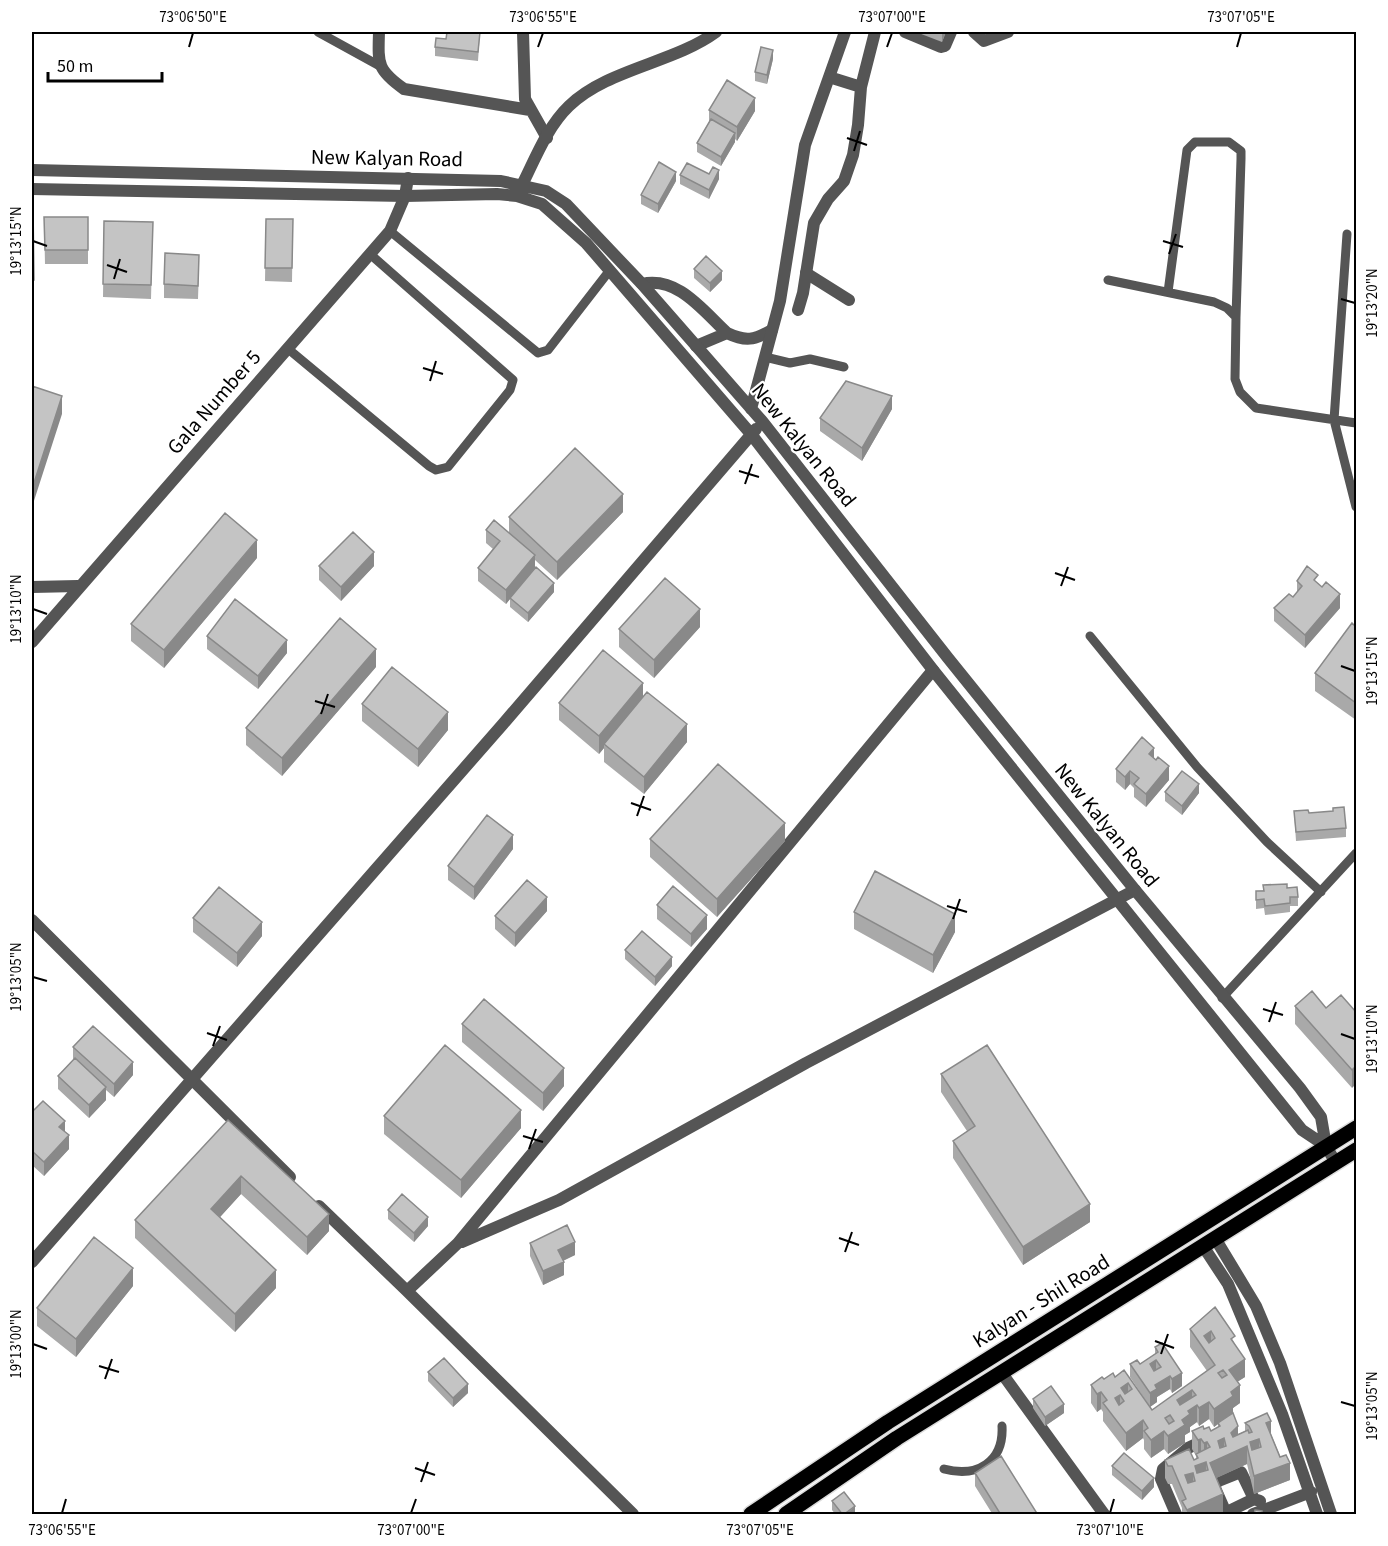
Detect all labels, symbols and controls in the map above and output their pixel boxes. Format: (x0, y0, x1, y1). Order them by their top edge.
text: 73°06'50"E (159, 7, 227, 28)
text: 73°06'55"E (509, 7, 577, 28)
text: 73°07'00"E (858, 7, 926, 28)
text: 73°07'05"E (1207, 7, 1275, 28)
scale bar (48, 45, 162, 83)
text: 50 m (57, 54, 93, 79)
street label: New Kalyan Road (311, 142, 463, 174)
text: 19°13'15"N (6, 206, 27, 276)
text: 19°13'20"N (1362, 268, 1383, 338)
street label: Gala Number 5 (160, 343, 268, 461)
street label: New Kalyan Road (744, 376, 864, 514)
text: 19°13'10"N (6, 574, 27, 644)
text: 19°13'15"N (1362, 636, 1383, 706)
street label: New Kalyan Road (1047, 756, 1167, 894)
text: 19°13'05"N (6, 942, 27, 1012)
text: 19°13'10"N (1362, 1004, 1383, 1074)
street label: Kalyan - Shil Road (967, 1247, 1115, 1355)
text: 19°13'00"N (6, 1309, 27, 1379)
text: 19°13'05"N (1362, 1371, 1383, 1441)
text: 73°06'55"E (28, 1520, 96, 1541)
text: 73°07'00"E (377, 1520, 445, 1541)
text: 73°07'05"E (726, 1520, 794, 1541)
text: 73°07'10"E (1076, 1520, 1144, 1541)

